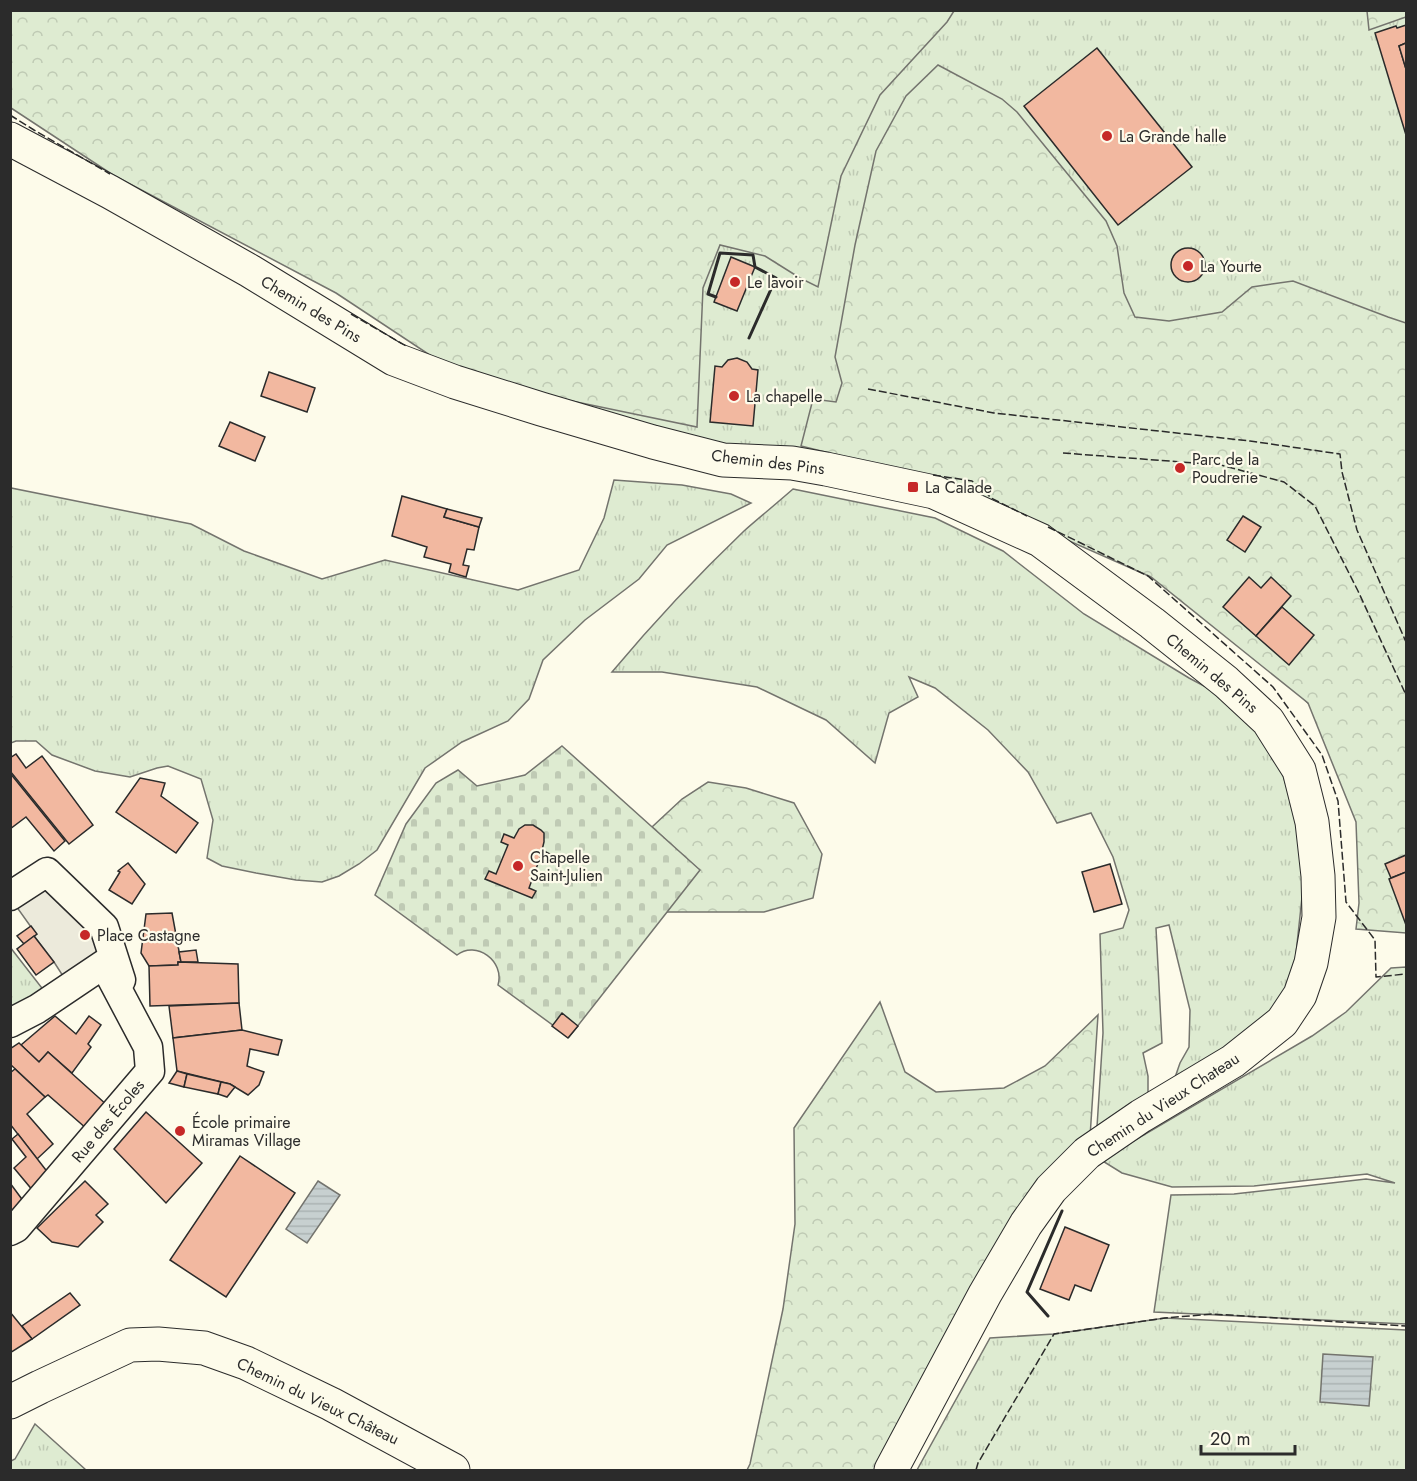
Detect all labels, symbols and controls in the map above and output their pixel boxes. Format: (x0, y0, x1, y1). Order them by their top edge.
place label: La Grande halle (1119, 125, 1227, 148)
marker: La Grande halle (1100, 129, 1114, 143)
place label: La Yourte (1200, 255, 1262, 278)
marker: La Yourte (1181, 259, 1195, 273)
street label: Chemin des Pins (256, 270, 366, 348)
place label: Le lavoir (747, 271, 804, 294)
marker: Le lavoir (728, 275, 742, 289)
place label: La chapelle (746, 385, 822, 408)
marker: La chapelle (727, 389, 741, 403)
street label: Chemin des Pins (710, 444, 826, 480)
place label: Parc de la Poudrerie (1192, 448, 1259, 489)
marker: Parc de la Poudrerie (1173, 461, 1187, 475)
place label: La Calade (925, 476, 992, 499)
marker: La Calade (906, 480, 920, 494)
street label: Chemin des Pins (1161, 628, 1263, 718)
place label: Chapelle Saint-Julien (530, 846, 603, 887)
marker: Chapelle Saint-Julien (511, 859, 525, 873)
place label: Place Castagne (97, 924, 200, 947)
marker: Place Castagne (78, 928, 92, 942)
street label: Chemin du Vieux Chateau (1082, 1047, 1244, 1163)
street label: Rue des Écoles (66, 1074, 150, 1168)
place label: École primaire Miramas Village (192, 1111, 301, 1152)
marker: École primaire Miramas Village (173, 1124, 187, 1138)
street label: Chemin du Vieux Château (233, 1352, 403, 1450)
scale bar (1201, 1418, 1296, 1456)
text: 20 m (1210, 1426, 1250, 1452)

